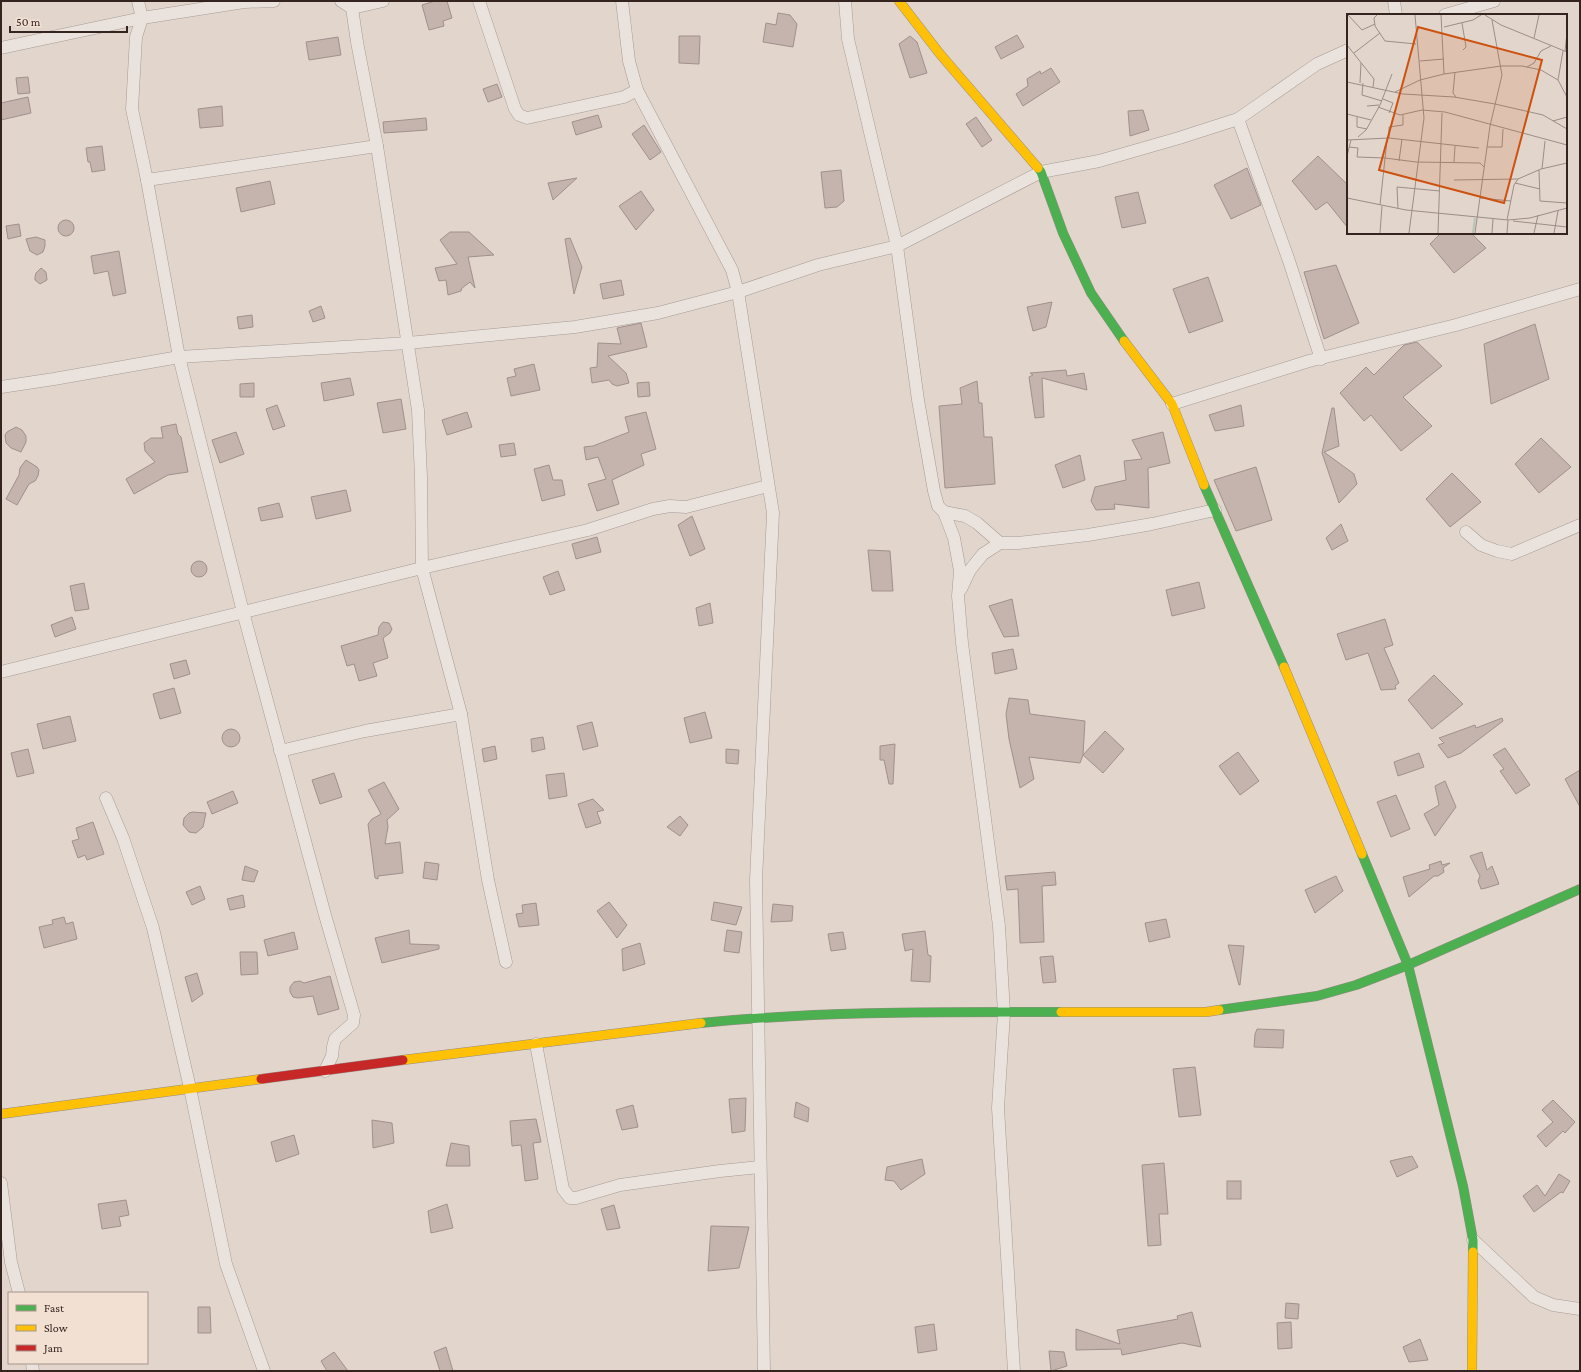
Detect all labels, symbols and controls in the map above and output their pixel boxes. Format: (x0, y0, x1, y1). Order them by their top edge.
scale bar (10, 8, 127, 34)
inset map (1347, 14, 1567, 234)
text: 50 m (16, 15, 41, 29)
legend (8, 1292, 148, 1364)
text: Fast (44, 1301, 65, 1315)
text: Slow (44, 1321, 68, 1335)
text: Jam (43, 1341, 63, 1355)

